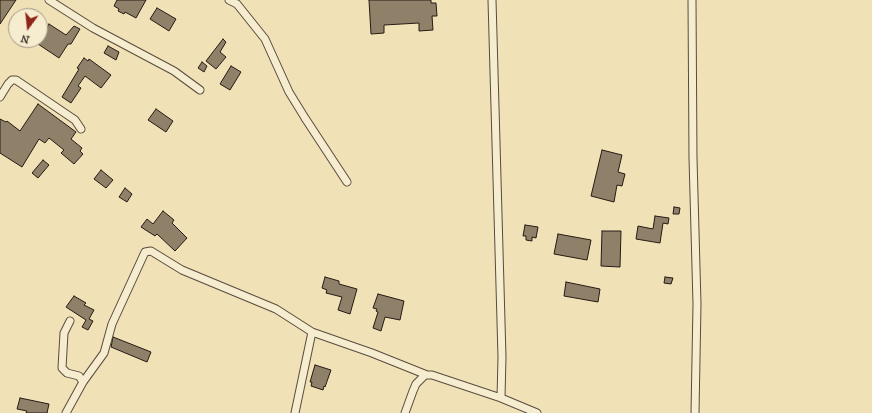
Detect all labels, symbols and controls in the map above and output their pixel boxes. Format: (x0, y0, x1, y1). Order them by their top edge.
north arrow (8, 8, 48, 48)
text: N (19, 32, 31, 46)

